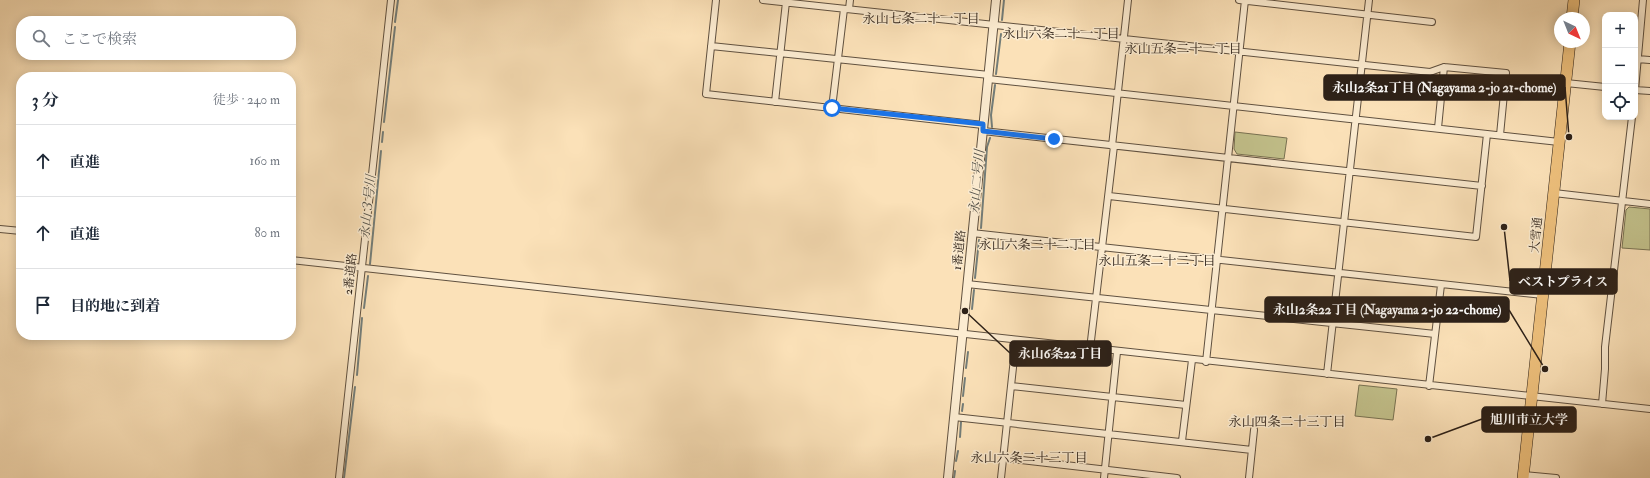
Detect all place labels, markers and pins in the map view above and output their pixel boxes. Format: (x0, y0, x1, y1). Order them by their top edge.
callout: 永山2条21丁目 (Nagayama 2-jo 21-chome) (1324, 75, 1565, 100)
callout: ベストプライス (1510, 269, 1617, 294)
callout: 永山2条22丁目 (Nagayama 2-jo 22-chome) (1265, 297, 1509, 322)
callout: 永山6条22丁目 (1010, 341, 1111, 366)
callout: 旭川市立大学 (1482, 407, 1576, 432)

